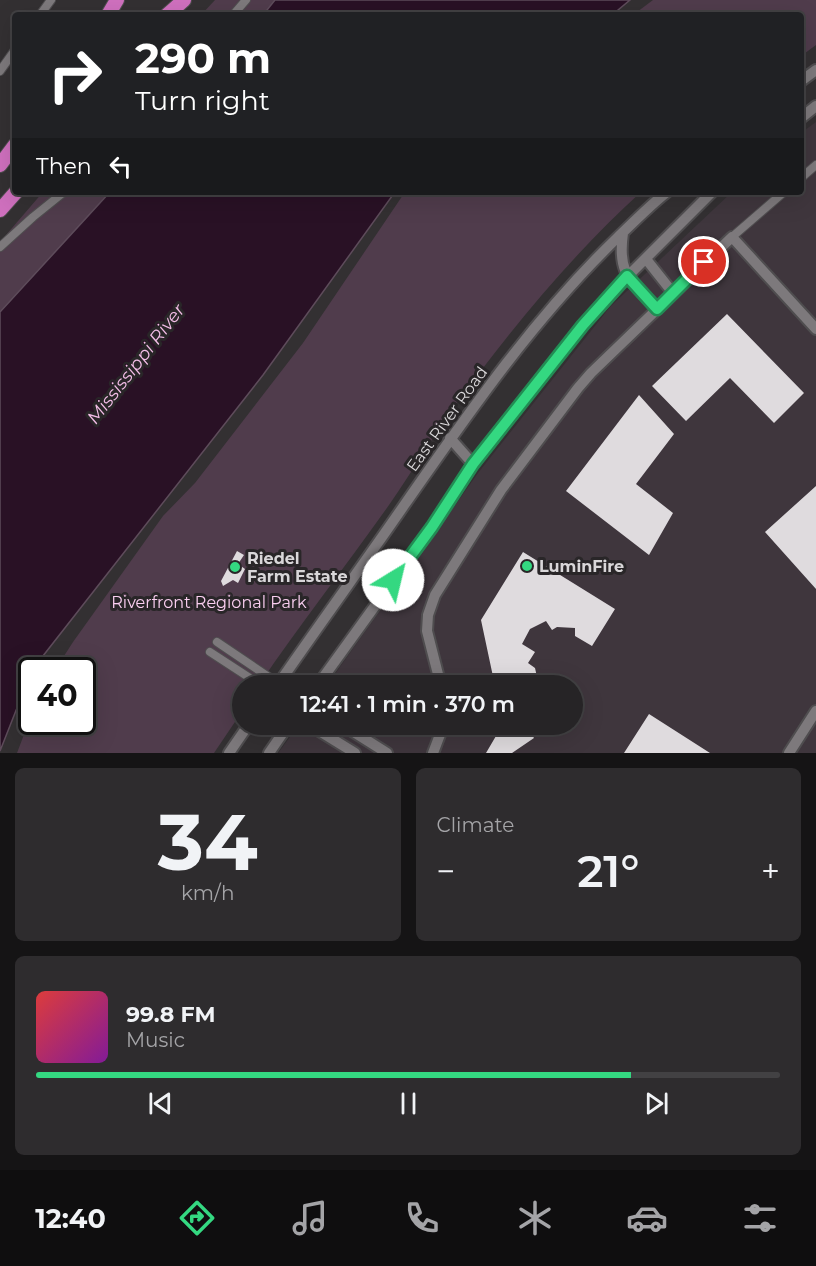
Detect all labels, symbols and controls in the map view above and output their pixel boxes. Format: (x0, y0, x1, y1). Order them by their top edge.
text: 290 m (135, 32, 271, 84)
icon: right (36, 36, 114, 114)
text: Turn right (135, 84, 270, 117)
icon: left (104, 150, 137, 183)
text: Then (36, 153, 92, 180)
pin (678, 236, 729, 287)
icon: arrive (687, 245, 720, 278)
water label: Mississippi River (82, 299, 190, 428)
street label: East River Road (403, 363, 491, 475)
position arrow (361, 548, 425, 612)
place label: Riedel Farm Estate (247, 549, 348, 586)
place label: LuminFire (539, 557, 624, 576)
marker: LuminFire (520, 559, 534, 573)
marker: Riedel Farm Estate (228, 560, 242, 574)
park label: Riverfront Regional Park (111, 593, 307, 612)
speed limit sign: 40 (18, 657, 96, 735)
text: 12:41 · 1 min · 370 m (300, 691, 515, 718)
text: 34 (158, 794, 258, 890)
text: Climate (437, 813, 514, 837)
text: 21° (577, 843, 639, 898)
text: − (437, 851, 455, 891)
text: + (761, 851, 780, 891)
text: km/h (181, 881, 234, 905)
text: 99.8 FM (126, 1001, 216, 1028)
text: Music (126, 1028, 185, 1052)
icon: previous (144, 1087, 177, 1120)
icon: pause (392, 1087, 425, 1120)
icon: next (640, 1087, 673, 1120)
icon: directions (176, 1197, 218, 1239)
icon: music (289, 1197, 331, 1239)
icon: phone (401, 1197, 443, 1239)
icon: climate (514, 1197, 556, 1239)
icon: car (626, 1197, 668, 1239)
icon: filters (739, 1197, 781, 1239)
text: 12:40 (35, 1202, 106, 1235)

